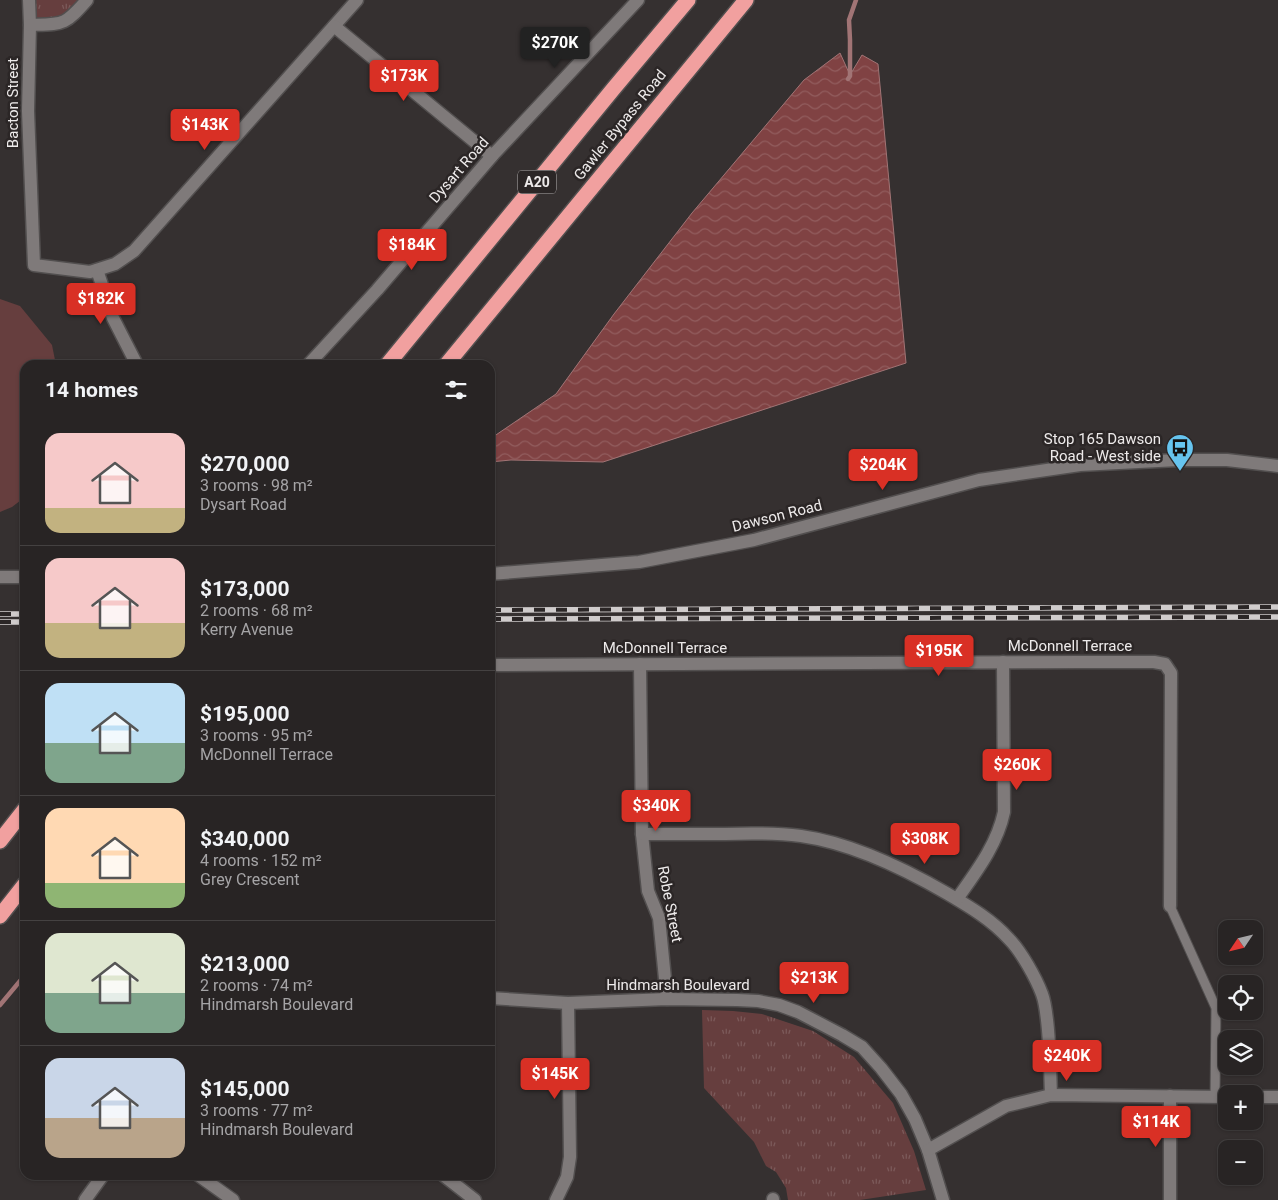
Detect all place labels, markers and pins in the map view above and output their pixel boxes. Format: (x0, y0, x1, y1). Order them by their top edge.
pin: $270K (520, 27, 590, 69)
pin: $173K (369, 59, 439, 102)
pin: $143K (170, 108, 240, 151)
pin: $184K (377, 228, 447, 271)
pin: $182K (66, 282, 136, 325)
place label: Stop 165 Dawson Road - West side (1044, 430, 1161, 465)
bus stop icon: Stop 165 Dawson Road - West side (1165, 433, 1195, 472)
pin: $204K (848, 448, 918, 491)
pin: $195K (904, 634, 974, 677)
pin: $260K (982, 748, 1052, 791)
pin: $340K (621, 790, 691, 832)
pin: $308K (890, 822, 960, 865)
pin: $213K (779, 962, 849, 1004)
pin: $240K (1032, 1040, 1102, 1082)
pin: $145K (520, 1058, 590, 1100)
pin: $114K (1121, 1106, 1191, 1148)

